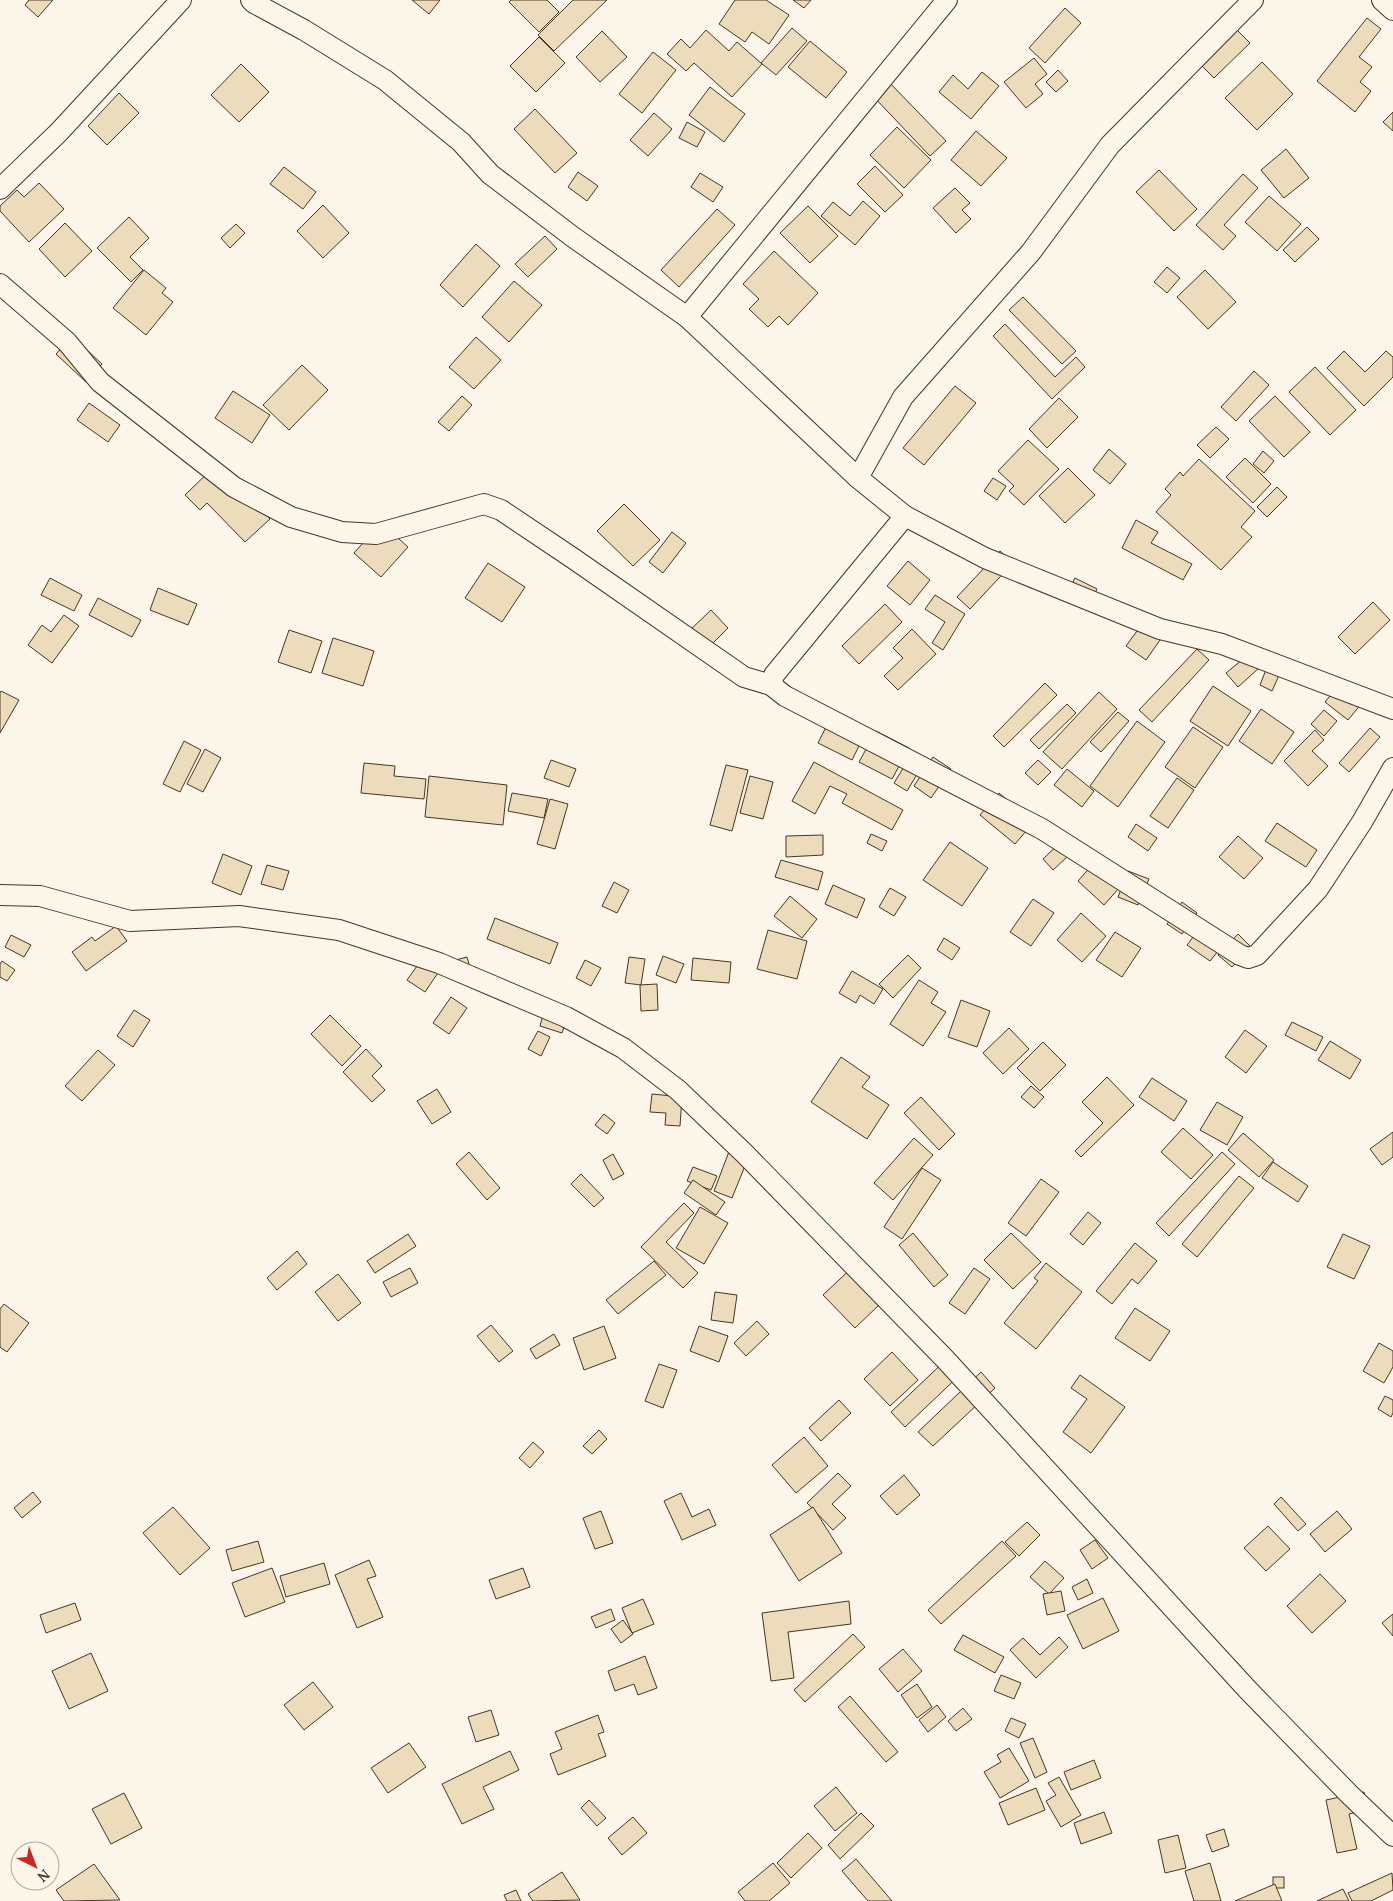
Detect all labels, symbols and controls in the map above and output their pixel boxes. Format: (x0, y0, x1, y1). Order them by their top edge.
north arrow (10, 1841, 60, 1891)
text: N (33, 1865, 54, 1887)

